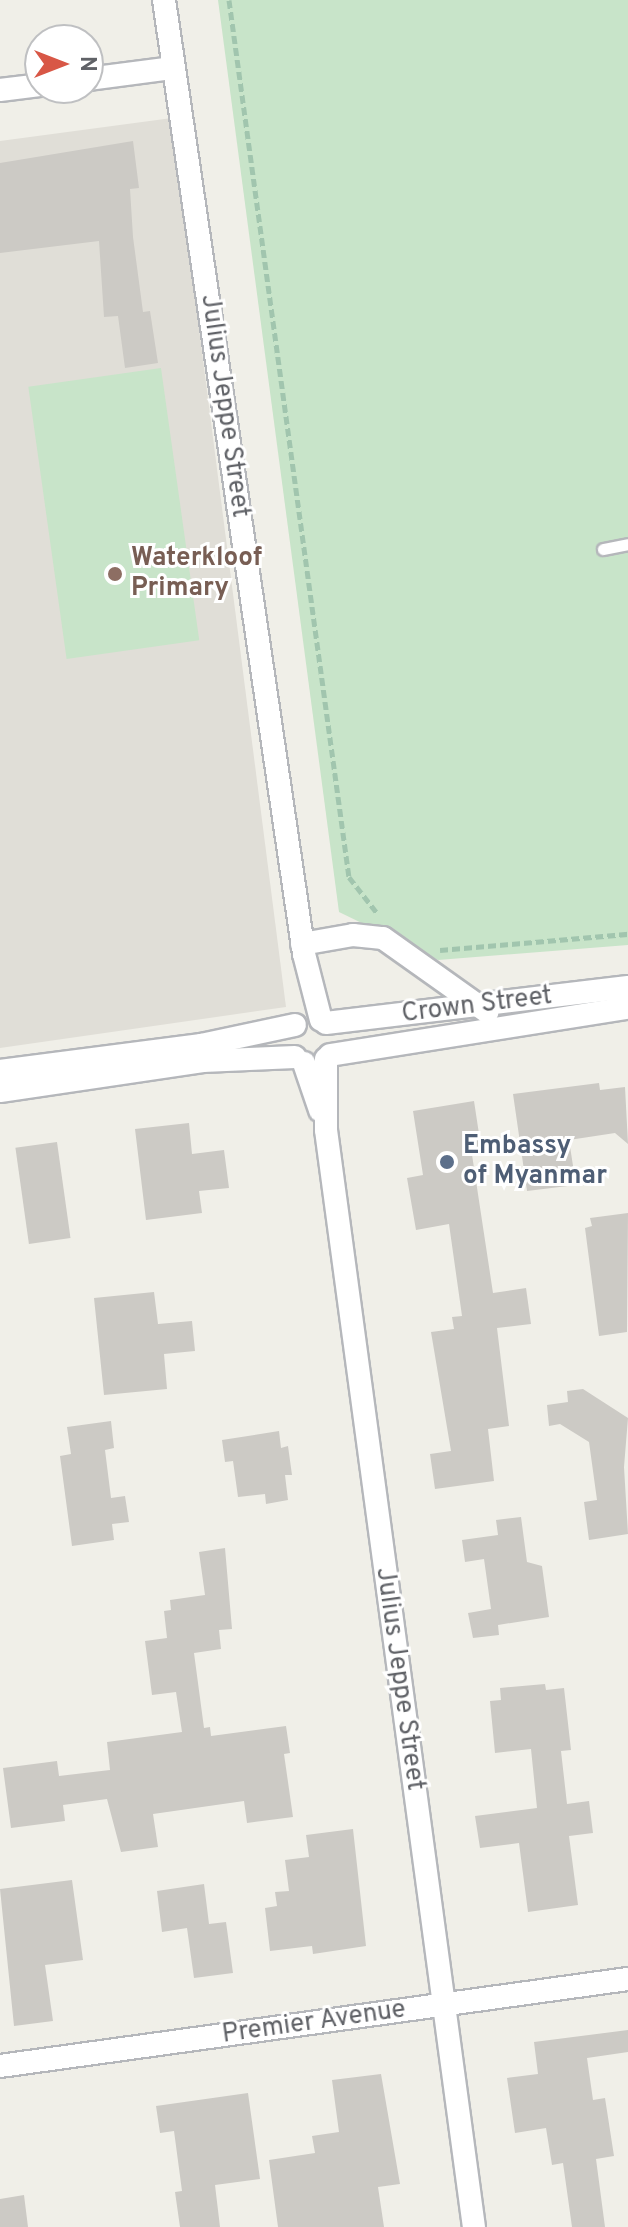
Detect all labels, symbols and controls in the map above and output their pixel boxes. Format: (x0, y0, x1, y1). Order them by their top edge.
north arrow (24, 24, 104, 104)
text: N (73, 56, 100, 72)
street label: Julius Jeppe Street (193, 292, 255, 520)
place label: Waterkloof Primary (131, 543, 262, 604)
marker: Waterkloof Primary (106, 565, 124, 583)
street label: Crown Street (400, 981, 554, 1031)
place label: Embassy of Myanmar (463, 1131, 607, 1192)
marker: Embassy of Myanmar (438, 1153, 456, 1171)
street label: Julius Jeppe Street (368, 1565, 430, 1793)
street label: Premier Avenue (220, 1995, 408, 2051)

